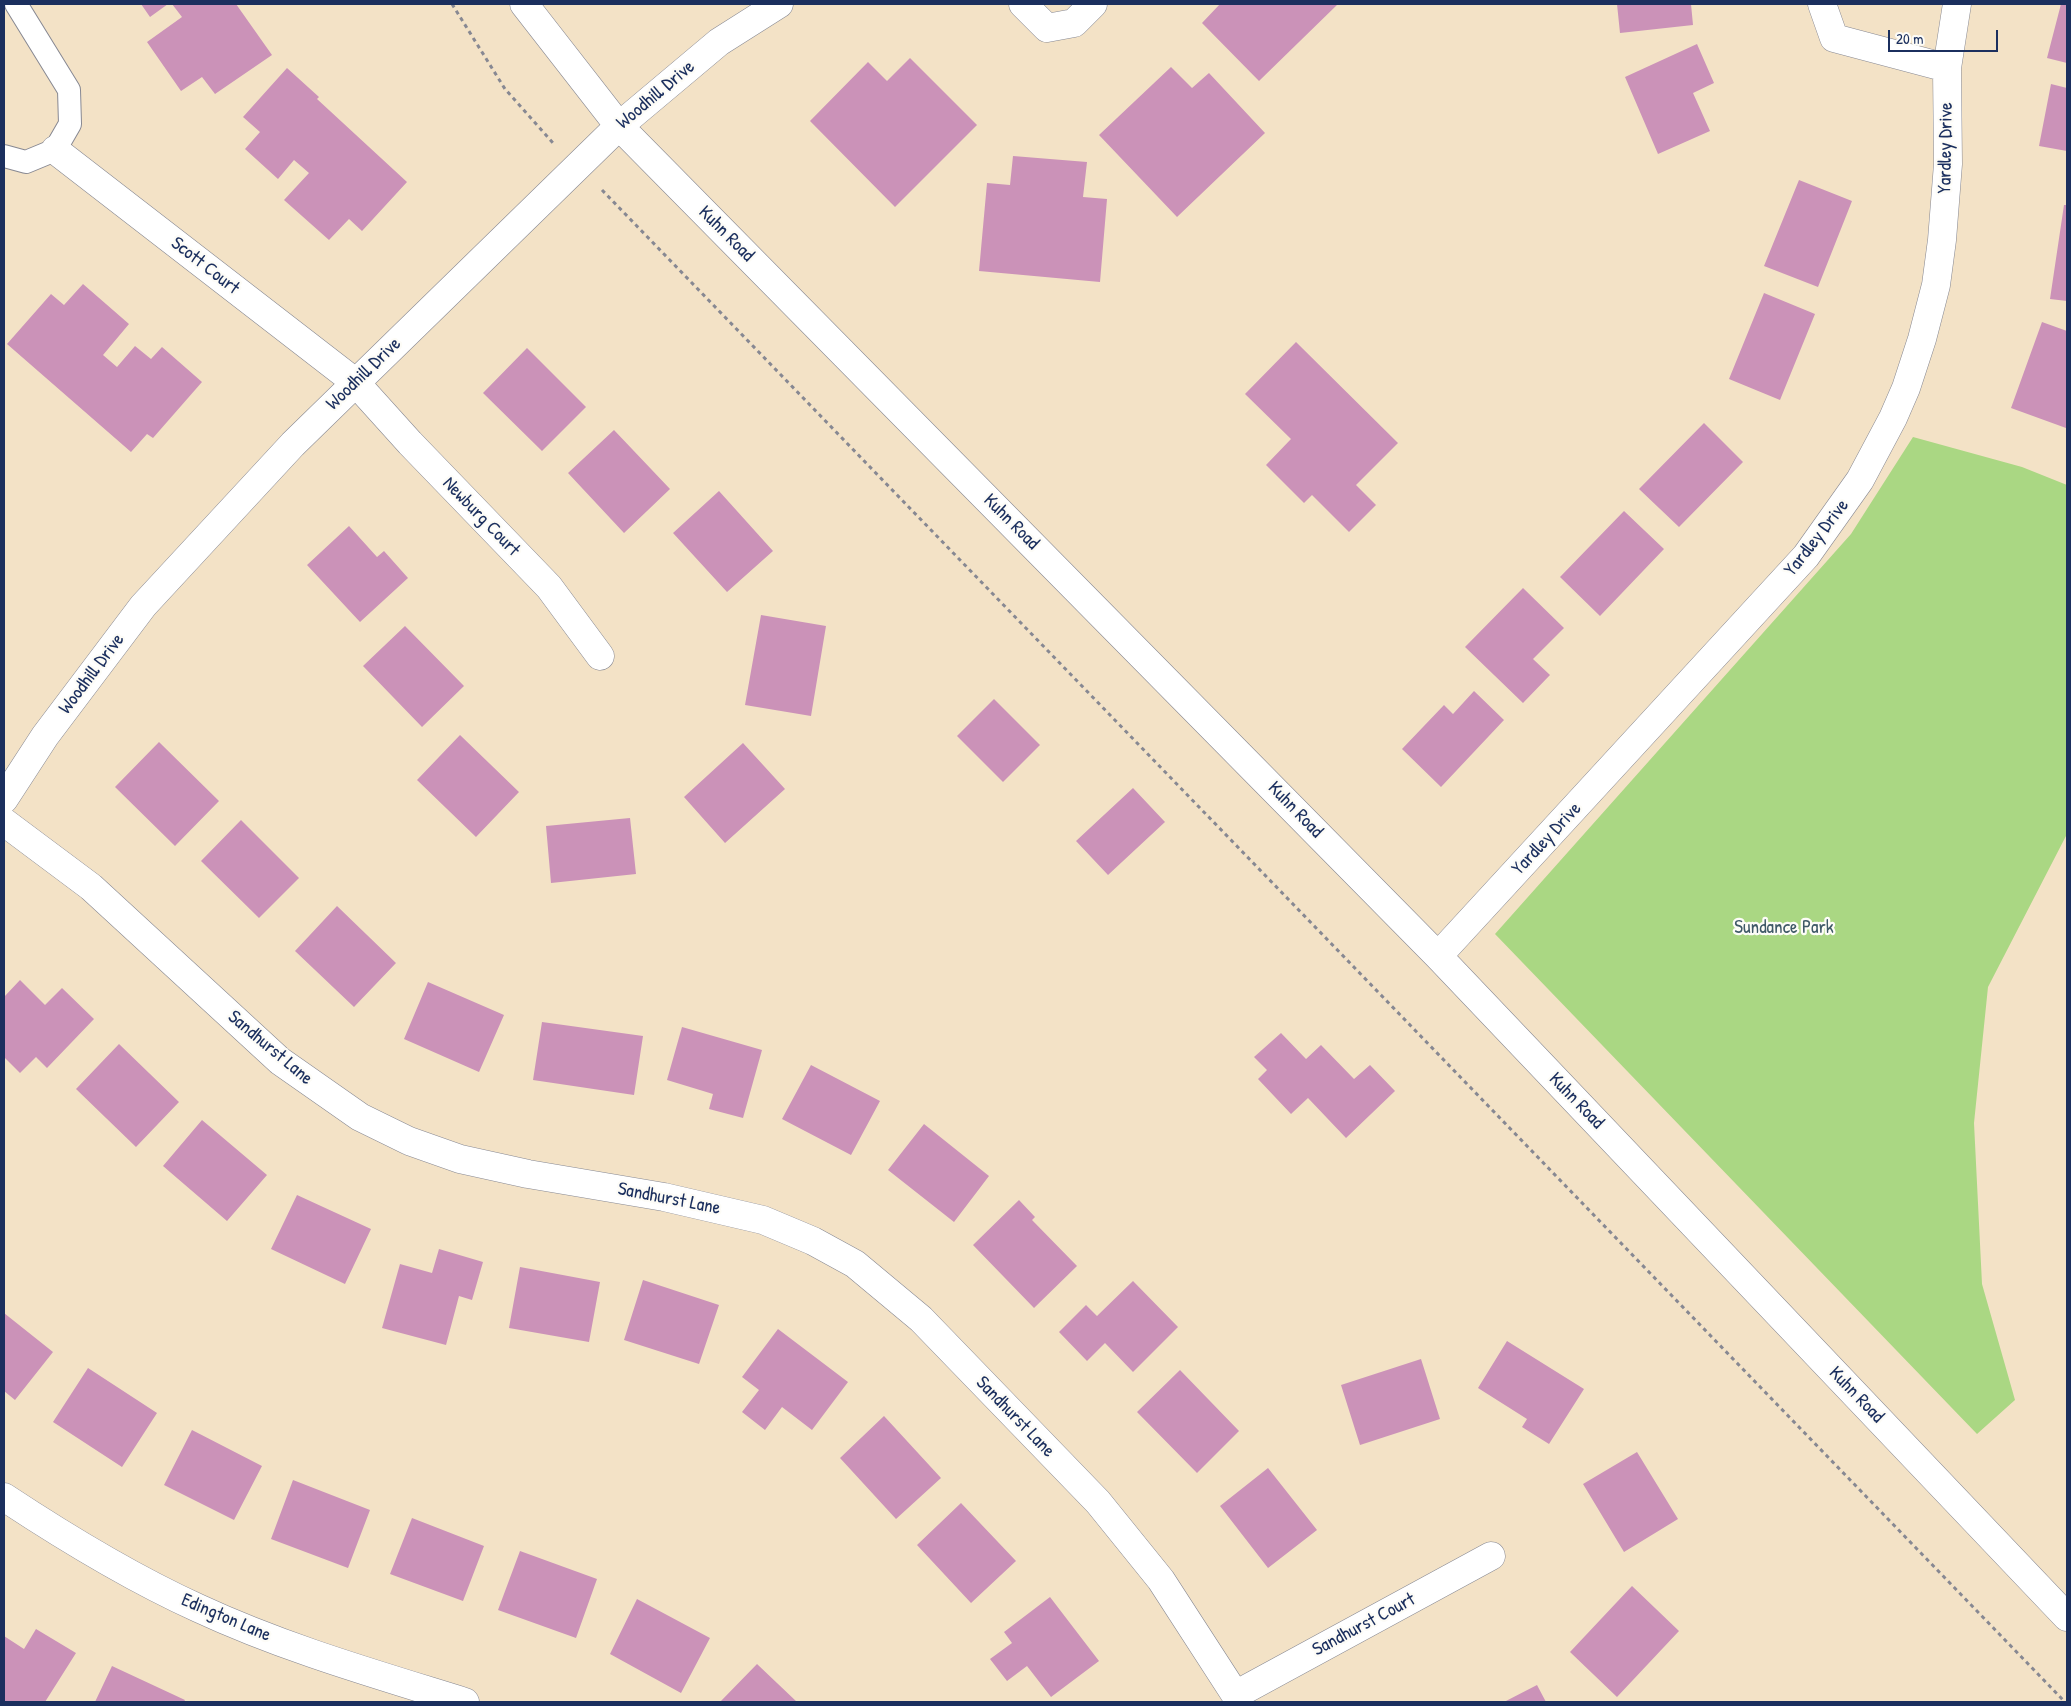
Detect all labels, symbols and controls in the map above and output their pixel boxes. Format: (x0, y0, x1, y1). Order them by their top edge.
scale bar (1891, 20, 2001, 52)
text: 20 m (1896, 28, 1923, 49)
street label: Woodhill Drive (612, 56, 700, 134)
street label: Yardley Drive (1934, 102, 1958, 194)
street label: Kuhn Road (693, 201, 759, 267)
street label: Scott Court (166, 232, 244, 300)
street label: Woodhill Drive (322, 333, 406, 415)
street label: Newburg Court (438, 473, 524, 561)
street label: Kuhn Road (978, 489, 1044, 555)
street label: Yardley Drive (1780, 495, 1854, 581)
street label: Woodhill Drive (54, 629, 130, 719)
street label: Kuhn Road (1263, 777, 1327, 843)
street label: Yardley Drive (1508, 798, 1586, 880)
park label: Sundance Park (1734, 917, 1834, 939)
street label: Sandhurst Lane (223, 1006, 317, 1090)
street label: Kuhn Road (1544, 1068, 1608, 1134)
street label: Sandhurst Lane (616, 1178, 722, 1220)
street label: Kuhn Road (1824, 1362, 1888, 1428)
street label: Sandhurst Lane (971, 1372, 1059, 1462)
street label: Sandhurst Court (1309, 1588, 1419, 1662)
street label: Edington Lane (178, 1589, 274, 1647)

